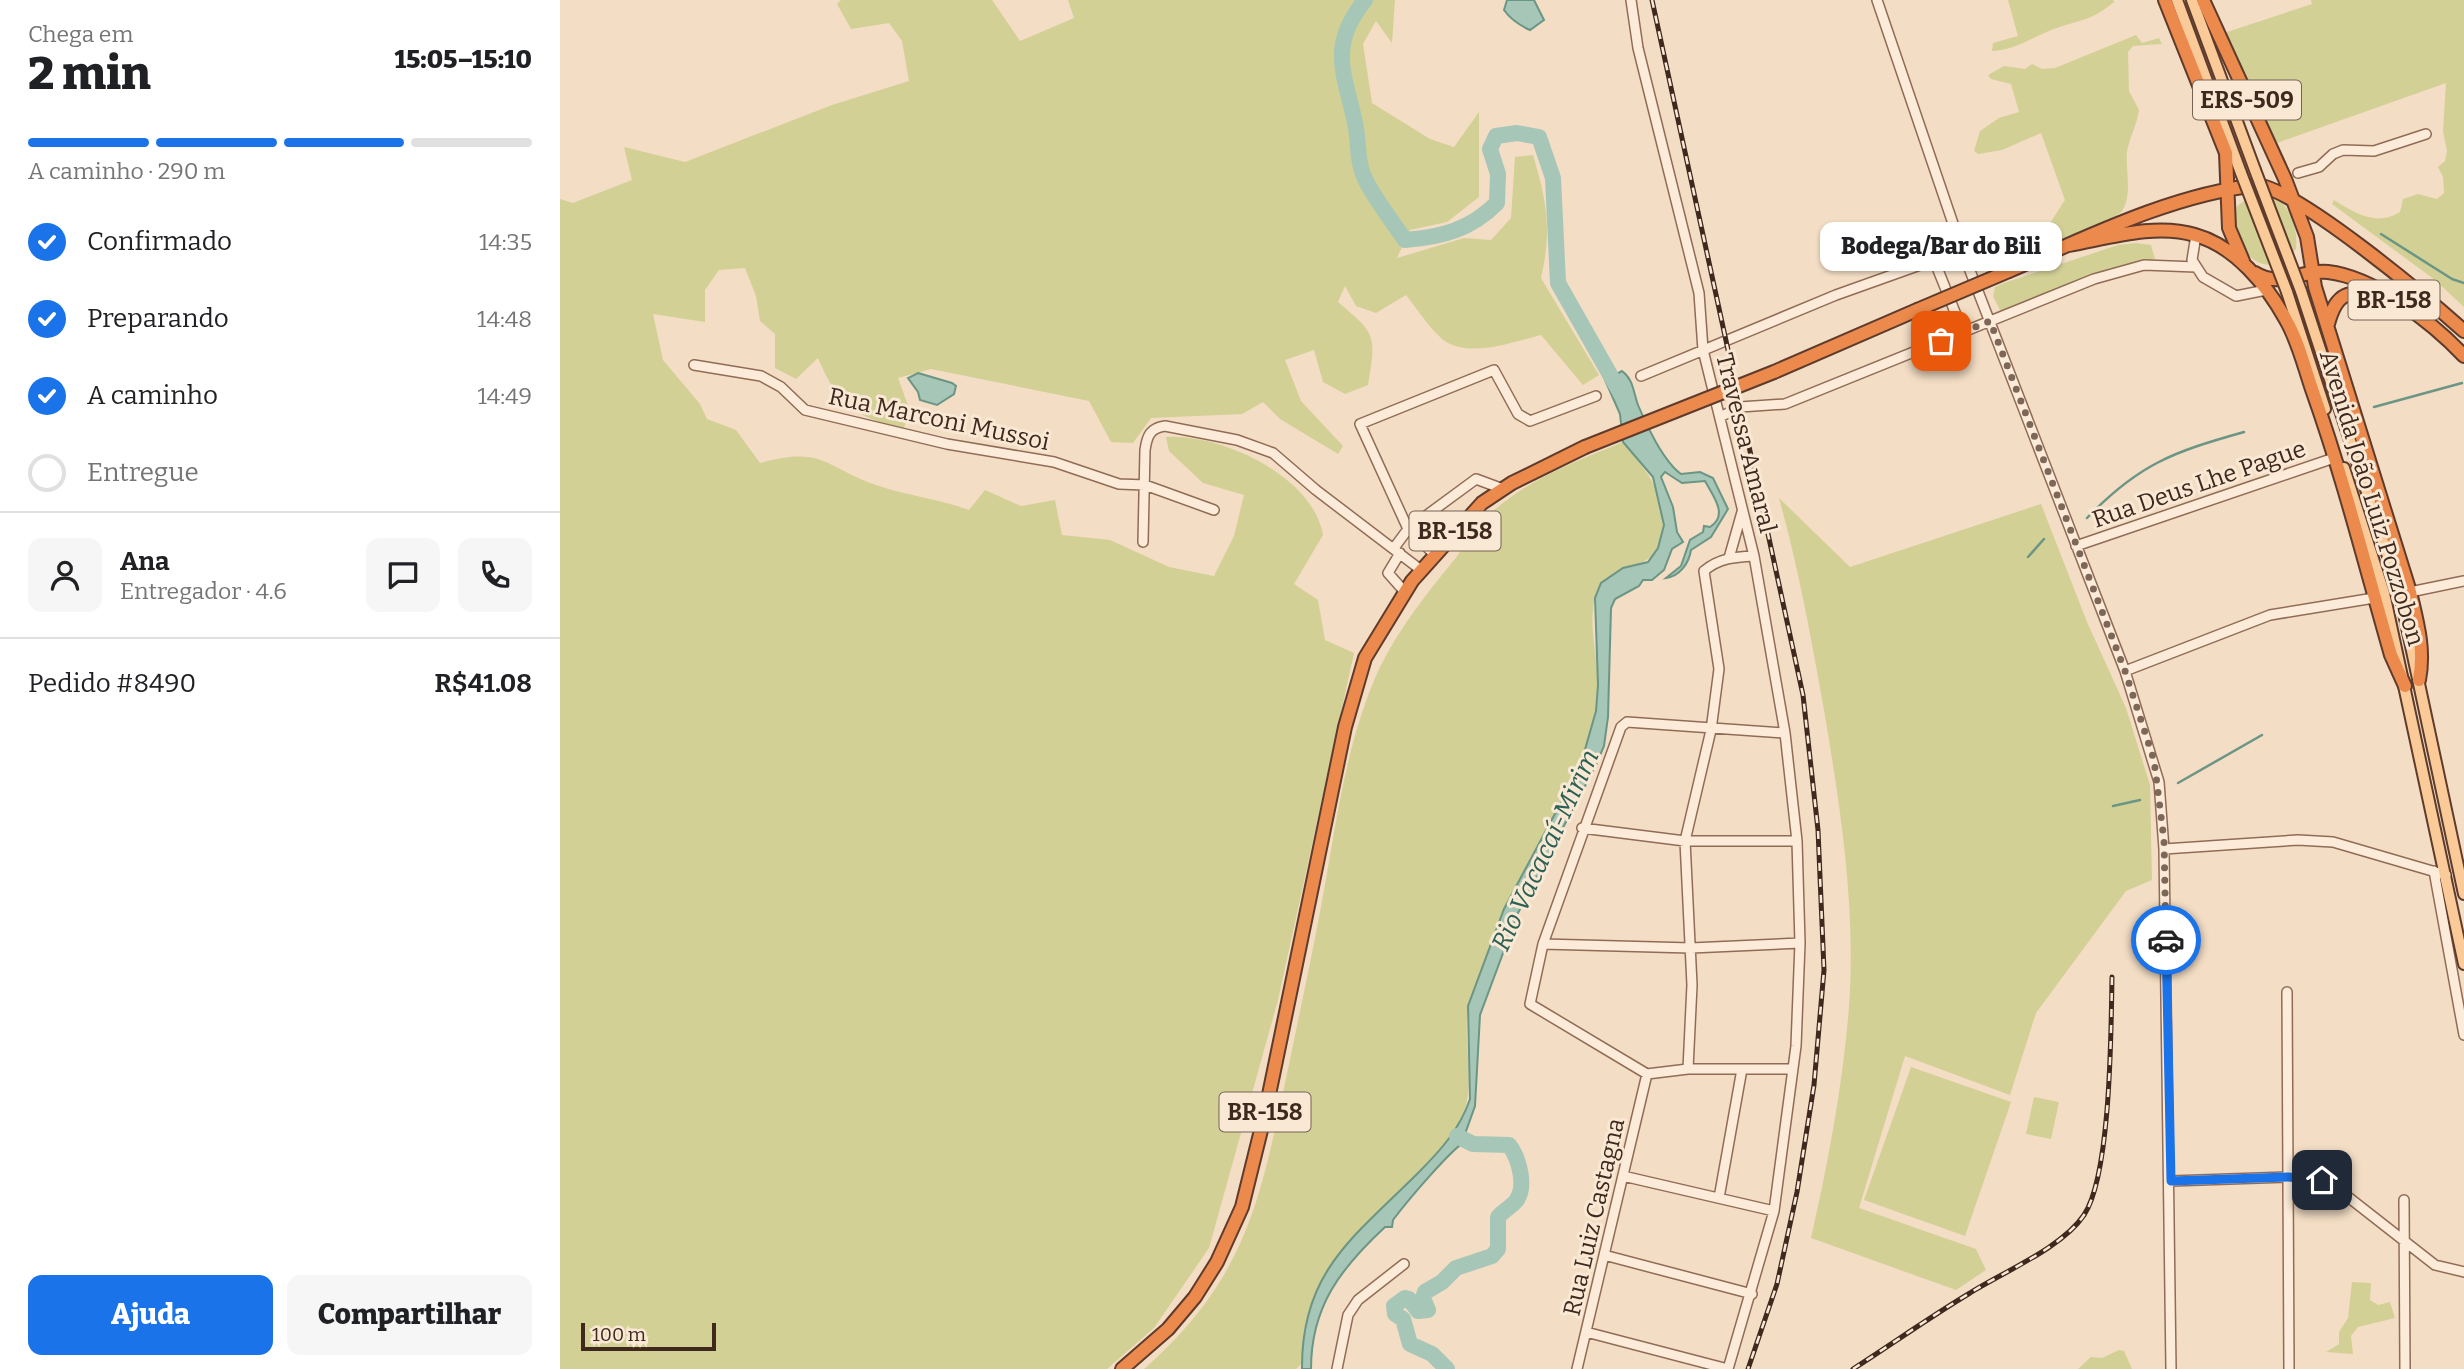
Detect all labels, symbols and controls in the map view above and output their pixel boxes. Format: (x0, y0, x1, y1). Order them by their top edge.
text: Chega em (28, 20, 133, 48)
text: 15:05–15:10 (394, 44, 532, 75)
text: 2 min (28, 46, 151, 101)
road number: ERS-509 (2193, 80, 2301, 120)
text: A caminho · 290 m (28, 157, 225, 185)
callout: Bodega/Bar do Bili (1820, 222, 2062, 271)
icon: check (28, 223, 66, 261)
text: Confirmado (87, 226, 232, 257)
text: 14:35 (479, 228, 532, 256)
text: Bodega/Bar do Bili (1841, 232, 2041, 260)
road number: BR-158 (2348, 280, 2440, 320)
icon: check (28, 300, 66, 338)
text: Preparando (87, 303, 229, 334)
text: 14:48 (477, 305, 532, 333)
pin (1911, 311, 1971, 371)
icon: bag (1922, 322, 1960, 360)
street label: Avenida João Luiz Pozzobon (2314, 347, 2430, 649)
street label: Travessa Amaral (1710, 350, 1782, 536)
icon: check (28, 377, 66, 415)
text: A caminho (87, 380, 218, 411)
text: 14:49 (477, 382, 532, 410)
street label: Rua Marconi Mussoi (826, 382, 1052, 456)
street label: Rua Deus Lhe Pague (2089, 434, 2309, 534)
text: Entregue (87, 457, 199, 488)
road number: BR-158 (1410, 512, 1500, 551)
button: person (28, 538, 102, 612)
button: chat (366, 538, 440, 612)
button: phone (458, 538, 532, 612)
text: Ana (120, 546, 170, 577)
text: Entregador · 4.6 (120, 577, 287, 605)
text: Pedido #8490 (28, 668, 196, 699)
text: R$41.08 (435, 668, 532, 699)
water label: Rio Vacacaí-Mirim (1485, 745, 1606, 956)
courier (2131, 905, 2201, 975)
icon: car (2147, 921, 2185, 959)
road number: BR-158 (1220, 1092, 1310, 1132)
street label: Rua Luiz Castagna (1558, 1115, 1630, 1319)
pin (2292, 1150, 2352, 1210)
icon: home (2303, 1161, 2341, 1199)
button: Ajuda (28, 1275, 273, 1355)
button: Compartilhar (287, 1275, 532, 1355)
scale bar (581, 1320, 716, 1352)
text: 100 m (592, 1323, 646, 1346)

